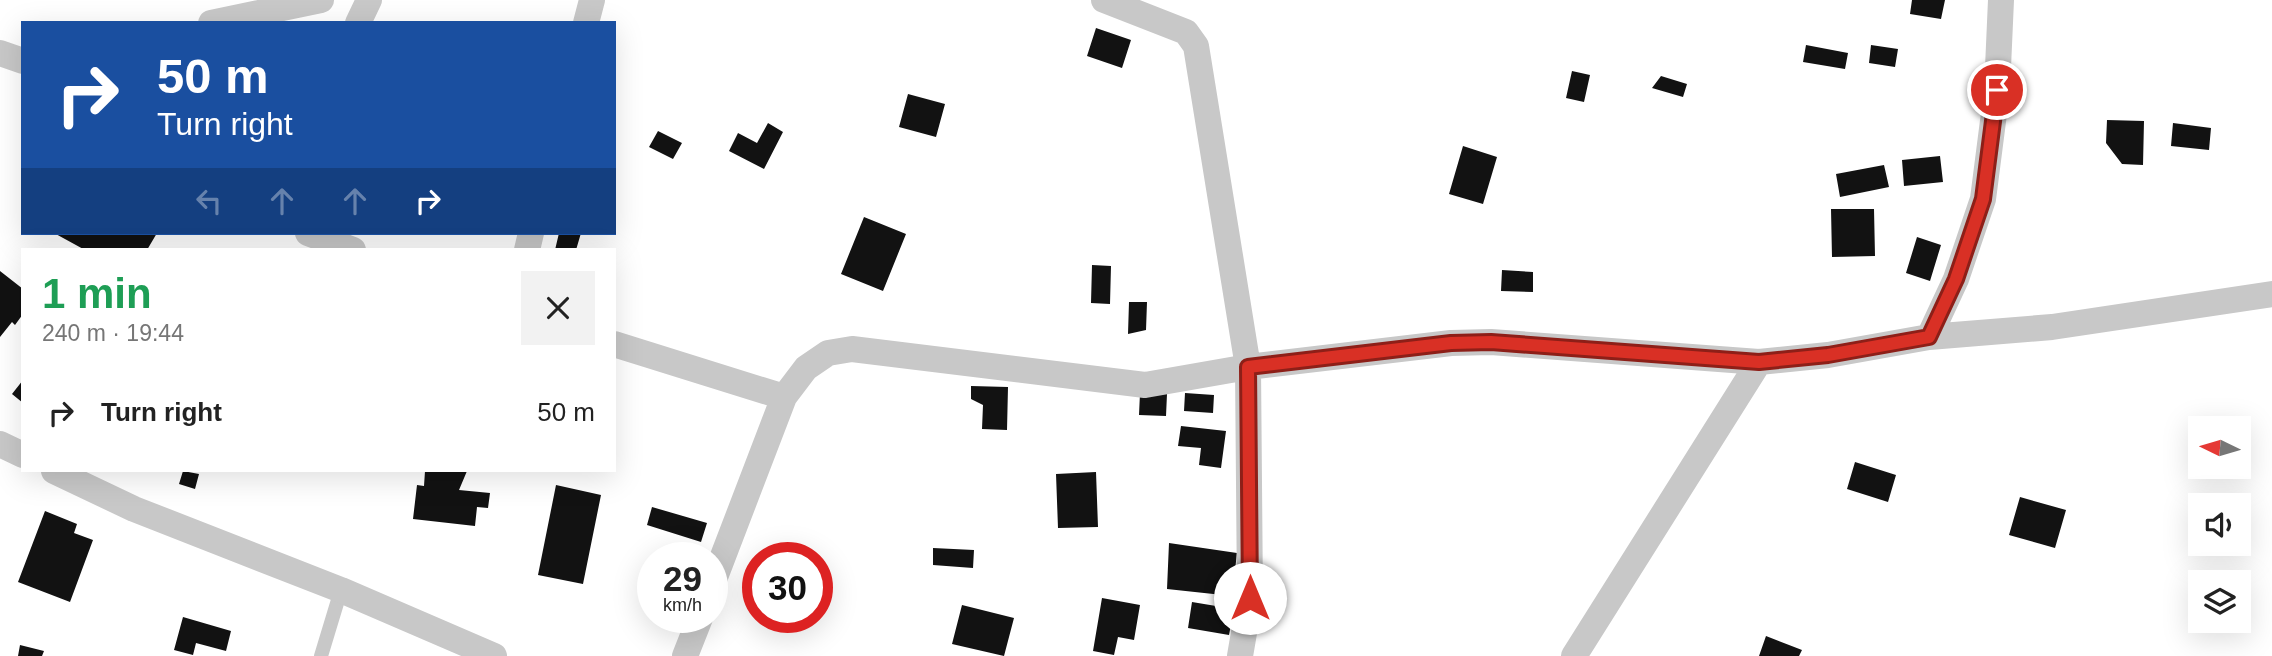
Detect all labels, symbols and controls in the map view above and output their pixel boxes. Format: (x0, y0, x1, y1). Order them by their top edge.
icon: right (42, 49, 133, 140)
text: 50 m (157, 49, 269, 103)
pin (1967, 60, 2027, 120)
icon: arrive (1978, 71, 2016, 109)
text: Turn right (157, 106, 293, 142)
icon: left (190, 182, 228, 220)
icon: ahead (263, 182, 301, 220)
icon: ahead (336, 182, 374, 220)
icon: right (409, 182, 447, 220)
text: 1 min (42, 270, 152, 317)
button: close (521, 271, 595, 345)
text: 240 m · 19:44 (42, 320, 184, 346)
icon: right (42, 394, 80, 432)
text: Turn right (101, 397, 222, 427)
text: 50 m (537, 397, 595, 427)
north arrow (2188, 416, 2250, 480)
map controls (2188, 416, 2251, 633)
button: sound (2188, 493, 2251, 556)
speed limit sign: 30 (742, 542, 833, 633)
text: 29 (663, 559, 702, 598)
position arrow (1213, 561, 1287, 635)
button: layers (2188, 570, 2251, 633)
text: km/h (663, 595, 702, 615)

